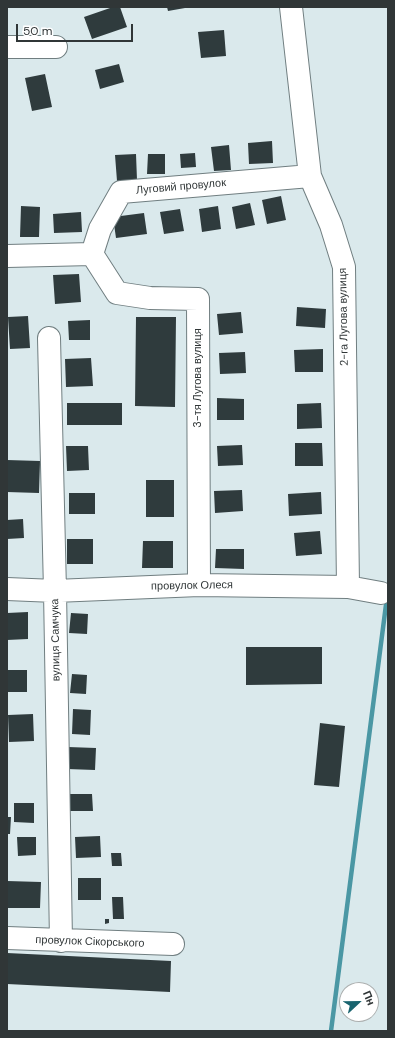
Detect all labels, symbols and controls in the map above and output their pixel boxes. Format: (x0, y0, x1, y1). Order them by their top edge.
scale bar (18, 16, 135, 42)
text: 50 m (23, 23, 52, 39)
street label: Луговий провулок (135, 176, 227, 198)
street label: 2-га Лугова вулиця (337, 268, 351, 366)
street label: 3-тя Лугова вулиця (191, 328, 205, 428)
street label: провулок Олеся (151, 579, 233, 593)
street label: вулиця Самчука (49, 599, 63, 681)
street label: провулок Сікорського (35, 933, 145, 951)
north arrow (339, 982, 379, 1022)
text: Пн (360, 989, 378, 1007)

